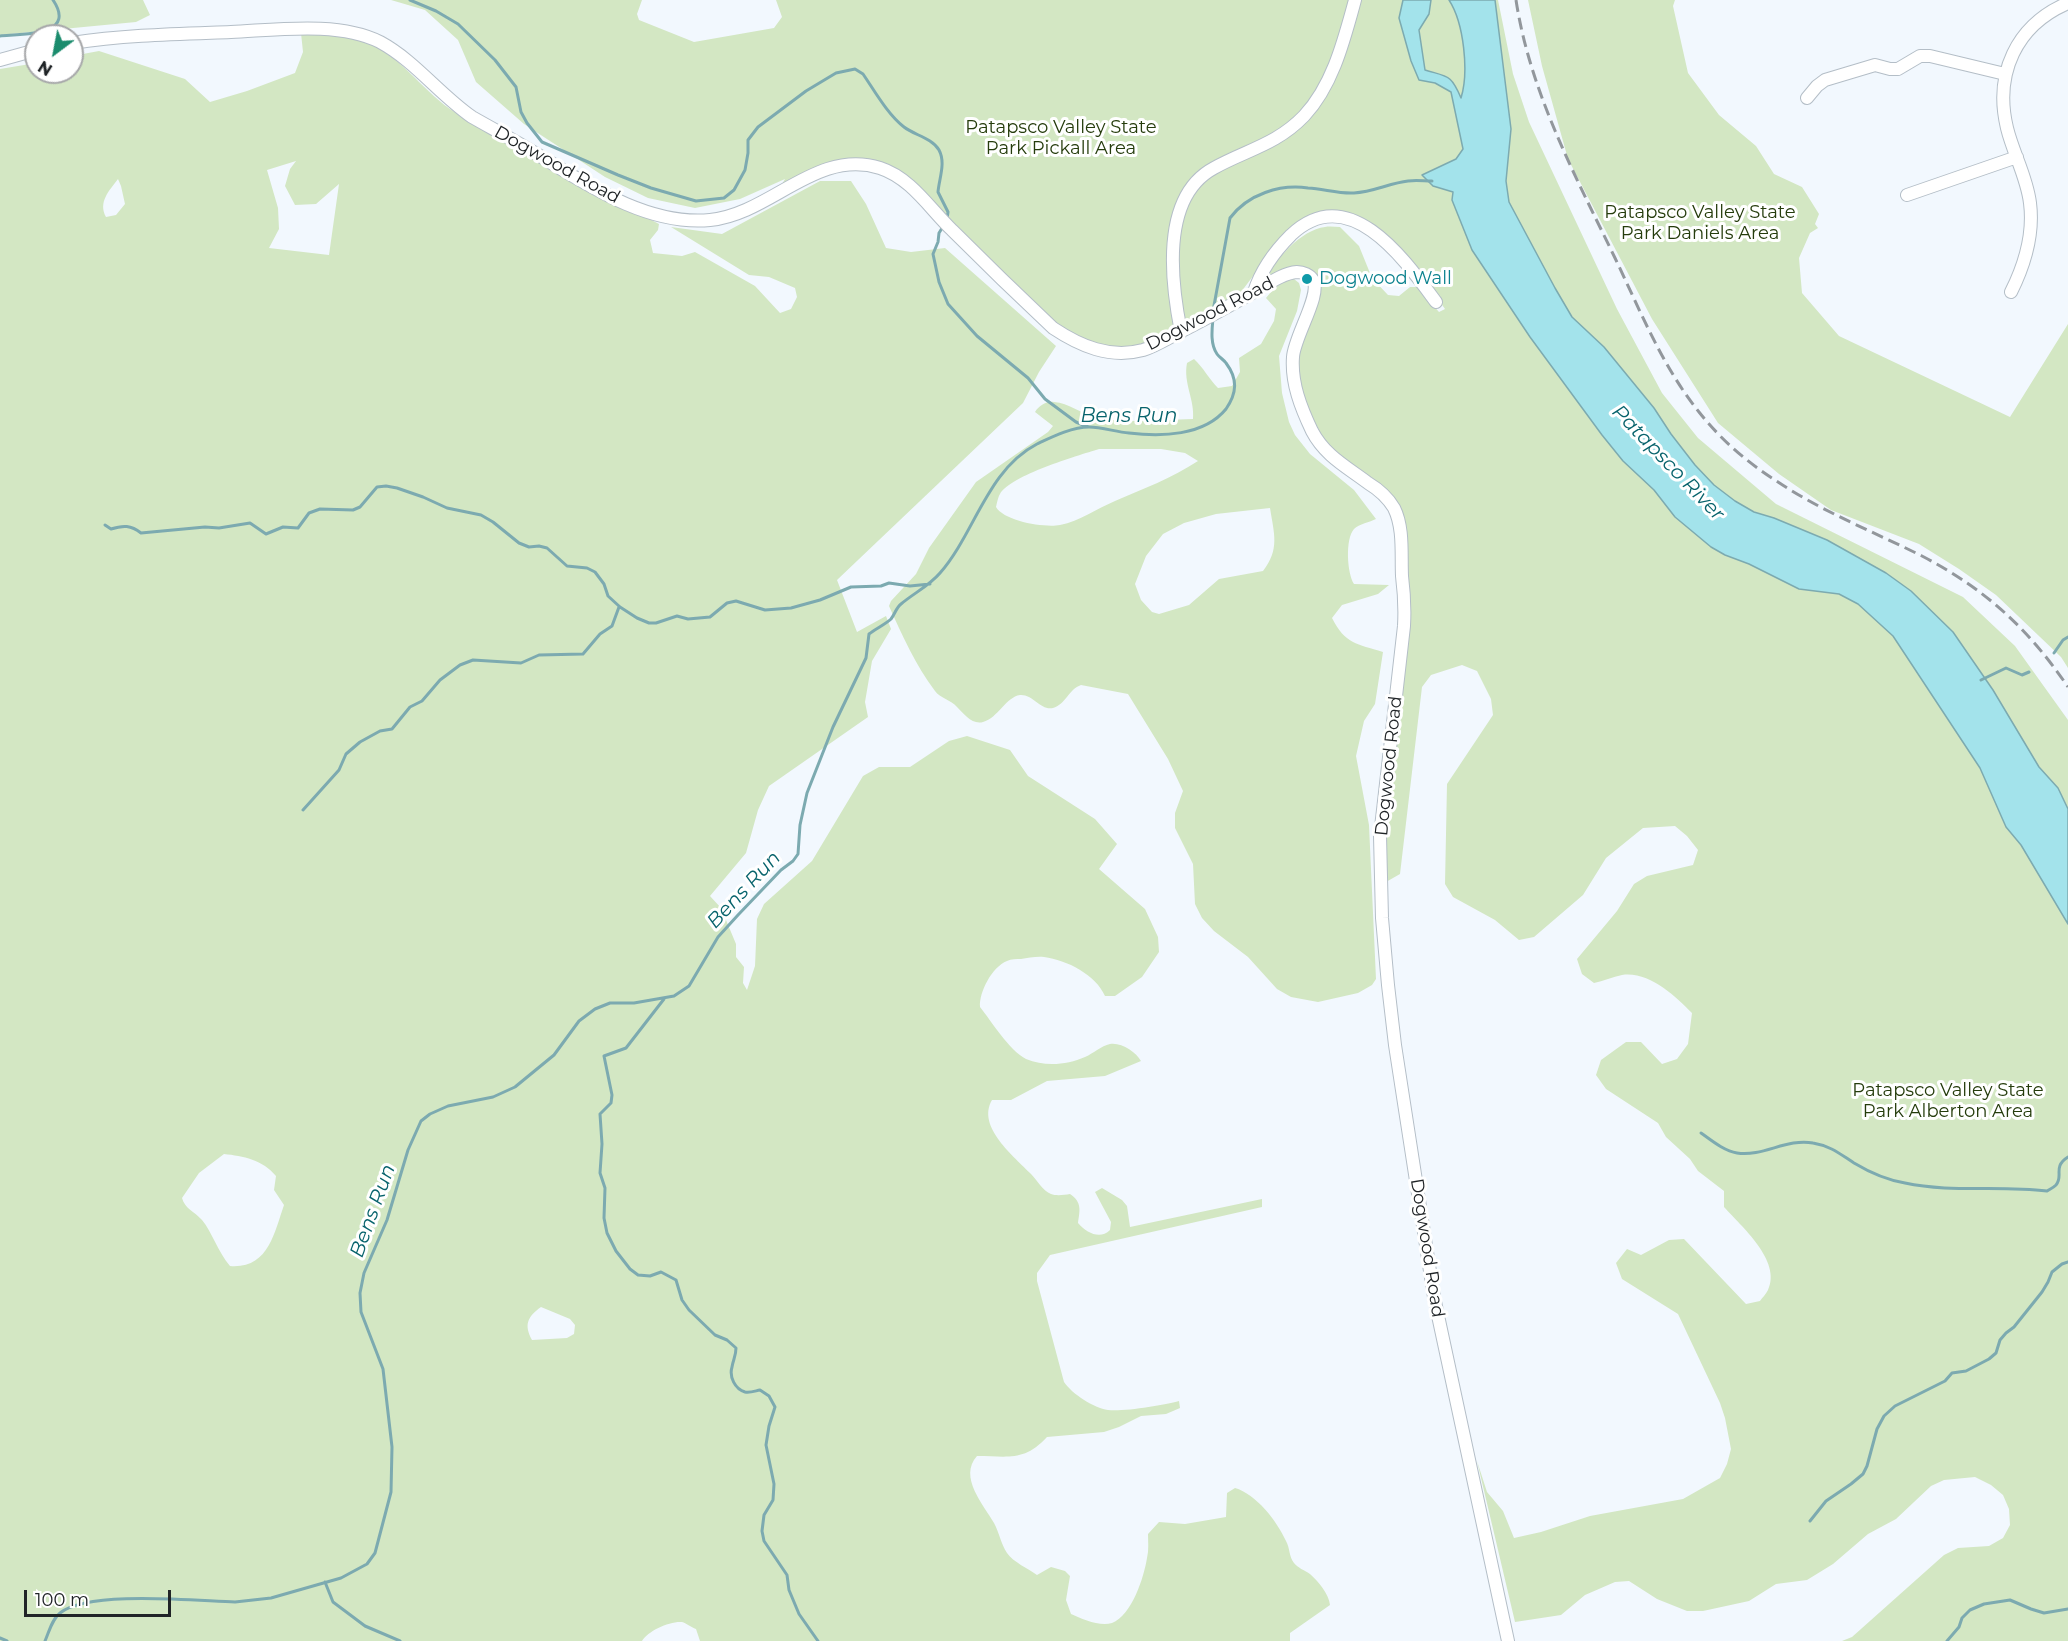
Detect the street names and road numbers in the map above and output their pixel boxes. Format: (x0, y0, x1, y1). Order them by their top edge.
street label: Dogwood Road (490, 121, 624, 209)
street label: Dogwood Road (1142, 272, 1278, 356)
street label: Dogwood Road (1371, 695, 1407, 837)
street label: Dogwood Road (1405, 1177, 1449, 1319)

